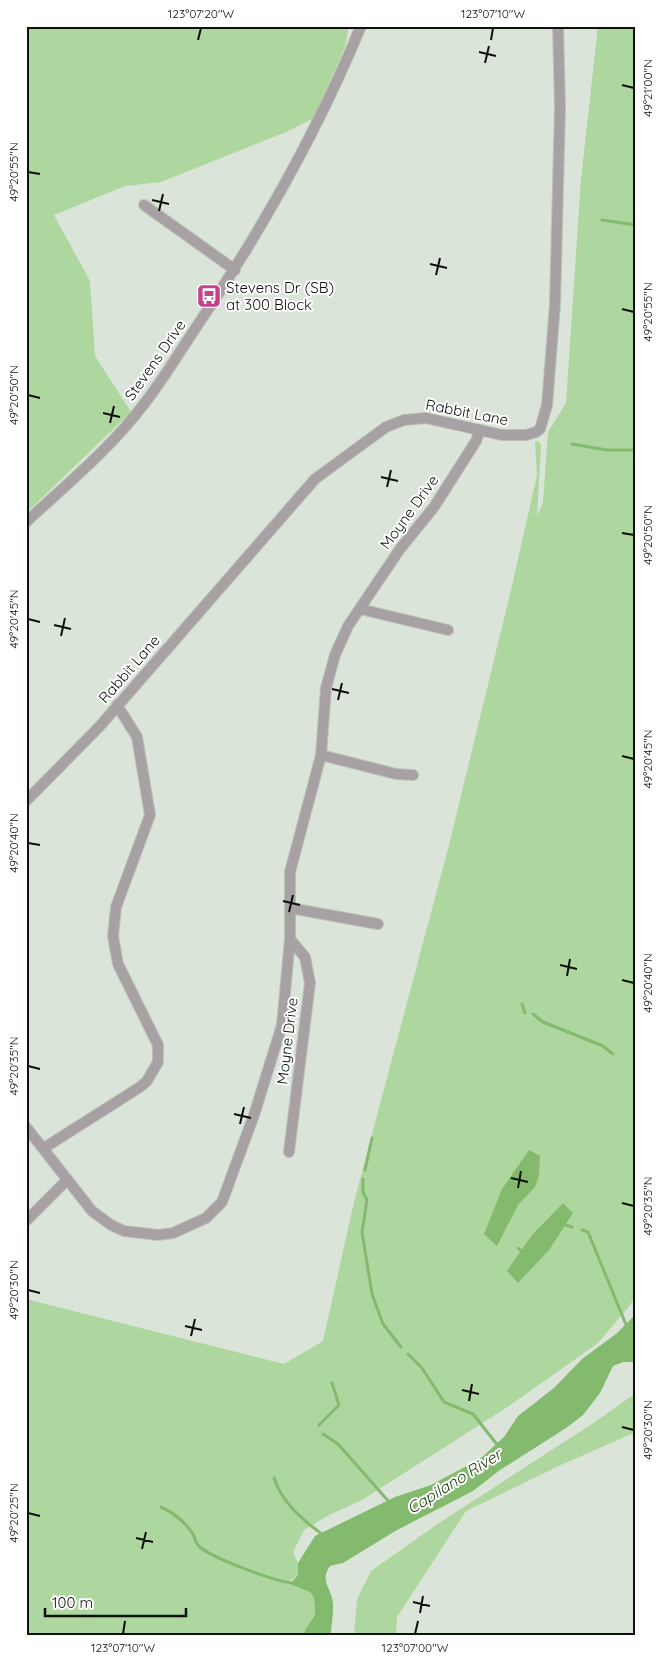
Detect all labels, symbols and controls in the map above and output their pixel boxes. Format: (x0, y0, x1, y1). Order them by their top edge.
text: 123°07'20"W (168, 6, 235, 21)
text: 123°07'10"W (461, 6, 525, 21)
text: 49°21'00"N (640, 59, 655, 117)
text: 49°20'55"N (6, 142, 21, 202)
place label: Stevens Dr (SB) at 300 Block (226, 278, 334, 314)
text: 49°20'55"N (640, 282, 655, 342)
bus stop icon: Stevens Dr (SB) at 300 Block (196, 283, 222, 309)
street label: Stevens Drive (120, 316, 190, 404)
text: 49°20'50"N (6, 365, 21, 425)
street label: Rabbit Lane (424, 395, 510, 429)
street label: Moyne Drive (376, 471, 442, 553)
text: 49°20'50"N (640, 505, 655, 565)
text: 49°20'45"N (6, 589, 21, 649)
street label: Rabbit Lane (94, 631, 164, 707)
text: 49°20'45"N (640, 729, 655, 789)
text: 49°20'40"N (6, 813, 21, 873)
text: 49°20'40"N (640, 953, 655, 1013)
street label: Moyne Drive (272, 996, 302, 1086)
text: 49°20'35"N (6, 1036, 21, 1096)
text: 49°20'35"N (640, 1176, 655, 1236)
text: 49°20'30"N (6, 1260, 21, 1320)
text: 49°20'30"N (640, 1400, 655, 1460)
water label: Capilano River (403, 1443, 507, 1518)
text: 49°20'25"N (6, 1483, 21, 1543)
scale bar (45, 1586, 186, 1618)
text: 100 m (52, 1593, 93, 1612)
text: 123°07'10"W (91, 1640, 155, 1655)
text: 123°07'00"W (382, 1640, 449, 1655)

